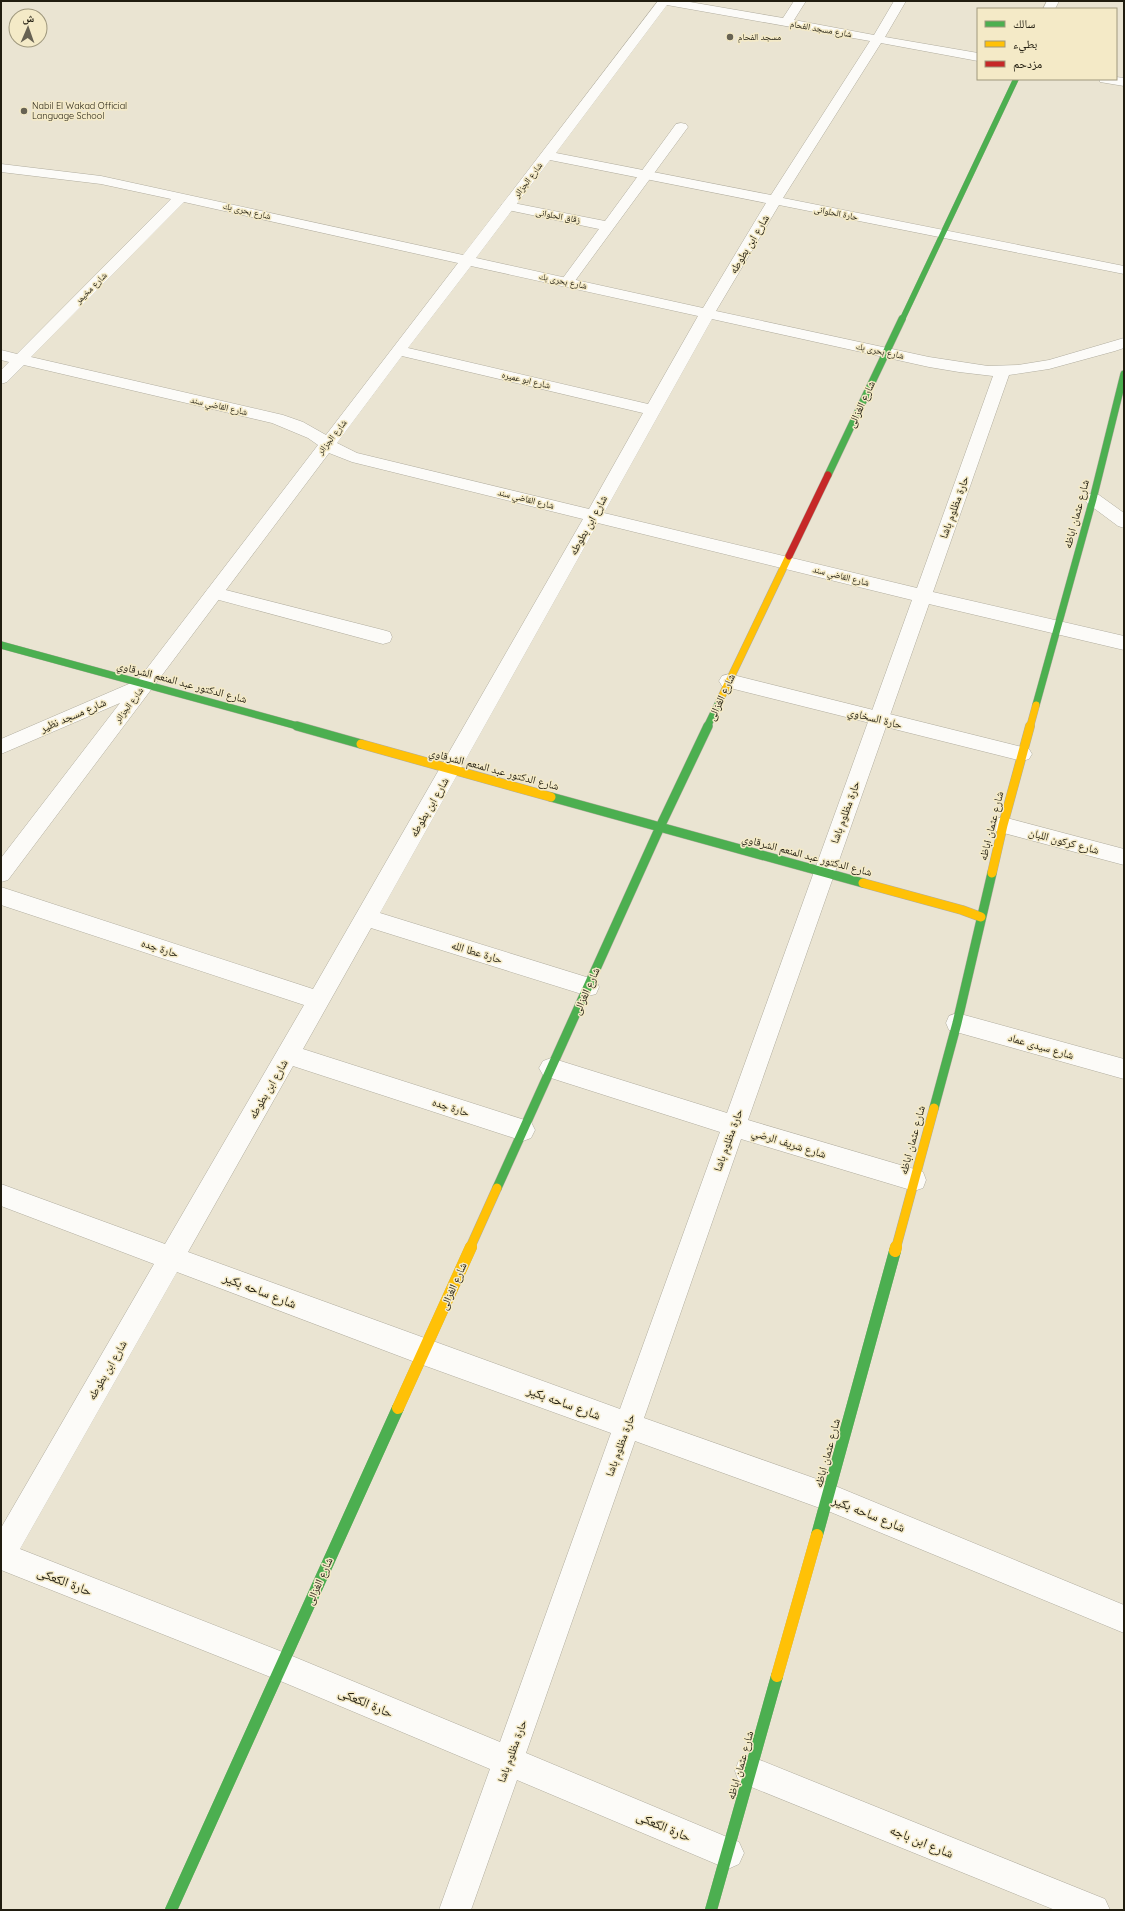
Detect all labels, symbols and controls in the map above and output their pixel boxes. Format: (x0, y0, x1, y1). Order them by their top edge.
north arrow (8, 8, 48, 48)
legend (977, 8, 1117, 80)
text: ش (22, 11, 35, 26)
text: سالك (1013, 16, 1035, 31)
street label: شارع مسجد الفحام (789, 18, 853, 41)
place label: مسجد الفحام (738, 31, 781, 44)
marker: مسجد الفحام (725, 32, 735, 42)
text: بطيء (1013, 36, 1037, 54)
text: مزدحم (1013, 56, 1042, 72)
place label: Nabil El Wakad Official Language School (32, 100, 127, 121)
marker: Nabil El Wakad Official Language School (19, 106, 29, 116)
street label: شارع الجزائر (510, 160, 545, 201)
street label: شارع بحرى بك (222, 200, 272, 222)
street label: حارة الحلوانى (813, 203, 859, 222)
street label: زقاق الحلوانى (535, 206, 582, 225)
street label: شارع ابن بطوطه (726, 212, 772, 276)
street label: شارع مخيمر (72, 269, 110, 307)
street label: شارع بحرى بك (538, 270, 588, 292)
street label: شارع بحرى بك (855, 340, 905, 362)
street label: شارع ابو عميره (500, 369, 552, 391)
street label: شارع الغزالى (844, 378, 878, 430)
street label: شارع القاضي سند (189, 394, 249, 420)
street label: شارع الجزائر (314, 417, 350, 458)
street label: حارة مظلوم باشا (936, 474, 972, 540)
street label: شارع عثمان اباظه (1060, 478, 1092, 550)
street label: شارع القاضي سند (496, 486, 556, 513)
street label: شارع ابن بطوطه (566, 493, 610, 557)
street label: شارع القاضي سند (811, 563, 871, 590)
street label: شارع الدكتور عبد المنعم الشرقاوي (115, 658, 249, 708)
street label: شارع الغزالى (704, 671, 738, 723)
street label: شارع الجزائر (111, 685, 146, 726)
street label: شارع مسجد نظير (37, 695, 108, 736)
street label: حارة السخاوي (846, 704, 904, 733)
street label: شارع الدكتور عبد المنعم الشرقاوي (427, 745, 561, 795)
street label: شارع ابن بطوطه (406, 775, 452, 839)
street label: حارة مظلوم باشا (827, 779, 863, 845)
street label: شارع عثمان اباظه (976, 790, 1006, 862)
street label: شارع كركون اللبان (1027, 825, 1101, 857)
street label: شارع الدكتور عبد المنعم الشرقاوي (740, 831, 874, 881)
street label: حارة جده (140, 935, 180, 961)
street label: حارة عطا الله (450, 938, 504, 966)
street label: شارع الغزالى (569, 965, 603, 1017)
street label: شارع سيدى عماد (1007, 1030, 1075, 1062)
street label: شارع ابن بطوطه (245, 1057, 291, 1121)
street label: حارة جده (431, 1094, 471, 1120)
street label: شارع عثمان اباظه (896, 1104, 928, 1176)
street label: حارة مظلوم باشا (710, 1107, 746, 1173)
street label: شارع شريف الرضي (750, 1125, 828, 1163)
street label: شارع الغزالى (436, 1260, 470, 1312)
street label: شارع ساحه بكير (219, 1268, 299, 1313)
street label: شارع ابن بطوطه (84, 1338, 130, 1402)
street label: شارع ساحه بكير (523, 1381, 603, 1425)
street label: حارة مظلوم باشا (602, 1412, 638, 1478)
street label: شارع عثمان اباظه (811, 1417, 843, 1489)
street label: شارع ساحه بكير (828, 1491, 908, 1537)
street label: شارع الغزالى (302, 1555, 336, 1607)
street label: حارة الكعكى (35, 1563, 95, 1600)
street label: حارة الكعكى (336, 1683, 396, 1722)
street label: حارة مظلوم باشا (494, 1718, 530, 1784)
street label: شارع عثمان اباظه (724, 1729, 756, 1801)
street label: حارة الكعكى (634, 1807, 694, 1846)
street label: شارع ابن باجه (887, 1821, 956, 1863)

